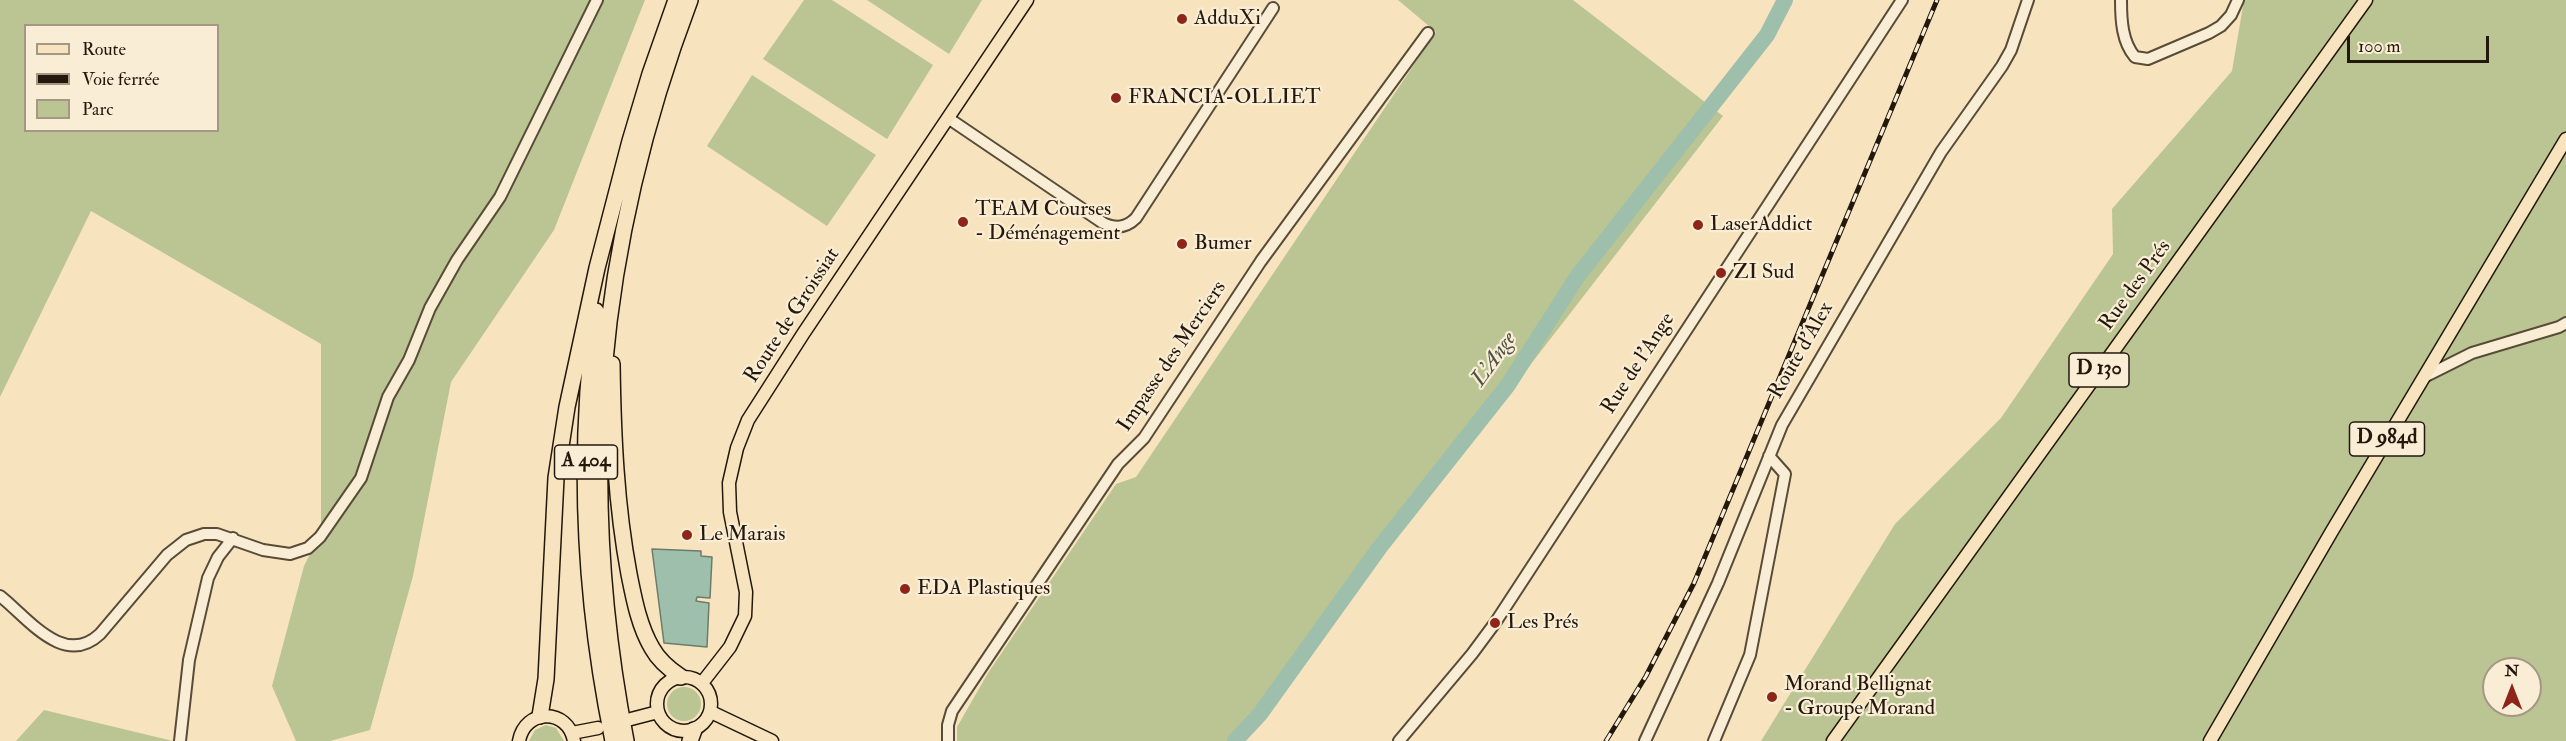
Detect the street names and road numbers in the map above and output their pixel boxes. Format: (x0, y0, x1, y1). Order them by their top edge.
street label: Rue des Prés (2095, 236, 2177, 336)
street label: Route de Groissiat (740, 244, 846, 388)
street label: Impasse des Merciers (1113, 277, 1233, 437)
street label: Route d'Alex (1764, 298, 1840, 404)
street label: Rue de l'Ange (1597, 309, 1681, 419)
road number: D 130 (2069, 353, 2129, 387)
road number: D 984d (2350, 422, 2424, 456)
road number: A 404 (554, 445, 618, 479)

